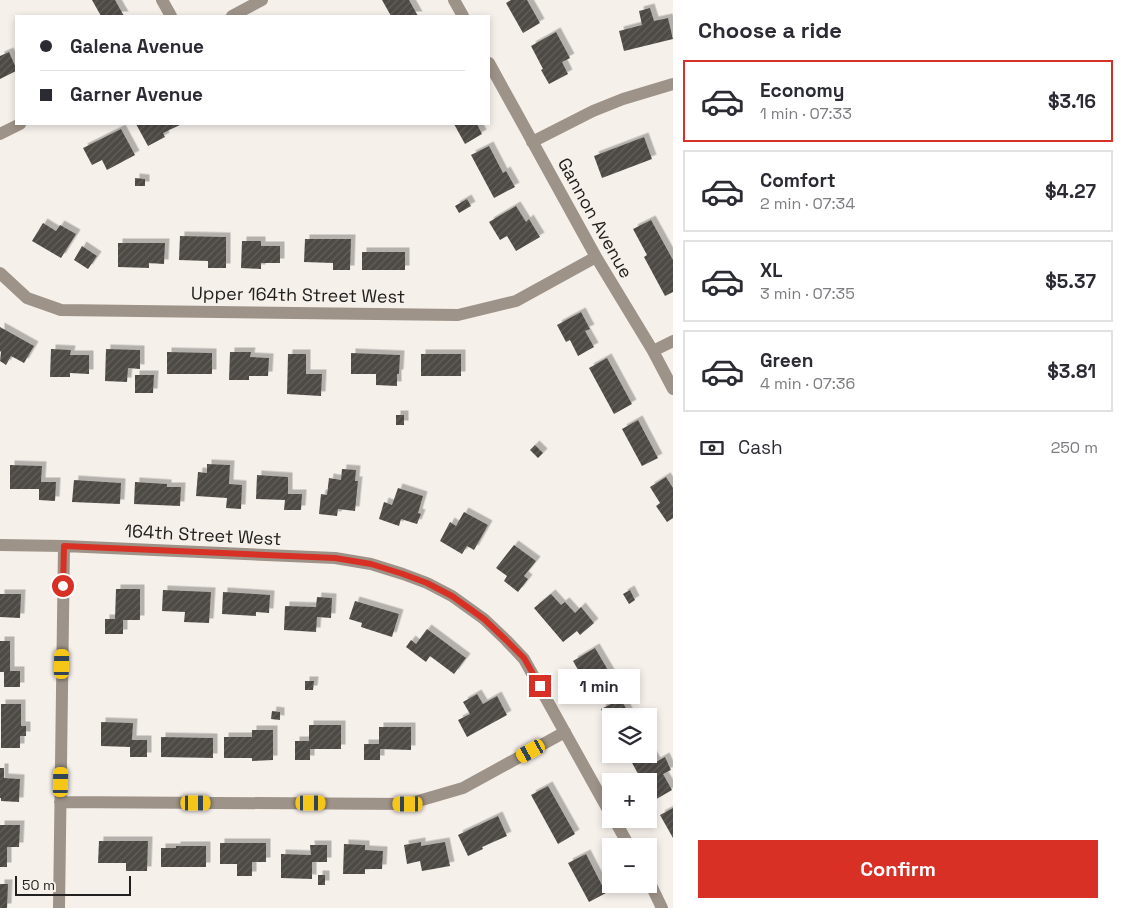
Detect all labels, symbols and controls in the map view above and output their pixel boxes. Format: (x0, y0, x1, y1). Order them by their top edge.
text: Choose a ride (698, 16, 842, 44)
text: Galena Avenue (70, 34, 204, 59)
text: Economy (760, 78, 844, 103)
icon: car (700, 79, 745, 124)
text: Garner Avenue (70, 82, 203, 107)
text: $3.16 (1048, 89, 1096, 114)
text: 1 min · 07:33 (760, 103, 852, 124)
street label: Gannon Avenue (553, 153, 638, 282)
text: Comfort (760, 168, 836, 193)
icon: car (700, 169, 745, 214)
text: $4.27 (1045, 179, 1096, 204)
text: 2 min · 07:34 (760, 193, 855, 214)
text: XL (760, 258, 783, 283)
icon: car (700, 259, 745, 304)
text: $5.37 (1045, 269, 1096, 294)
street label: Upper 164th Street West (191, 281, 405, 308)
text: 3 min · 07:35 (760, 283, 855, 304)
text: Green (760, 348, 813, 373)
icon: car (700, 349, 745, 394)
text: $3.81 (1047, 359, 1096, 384)
text: 4 min · 07:36 (760, 373, 855, 394)
icon: cash (698, 434, 726, 462)
text: Cash (738, 435, 783, 460)
text: 250 m (1051, 437, 1098, 458)
street label: 164th Street West (124, 519, 282, 550)
route start (52, 575, 74, 597)
car (54, 649, 69, 679)
callout: 1 min (558, 668, 640, 704)
route end (529, 675, 551, 697)
text: 1 min (579, 676, 619, 697)
map controls (602, 708, 657, 893)
button: layers (602, 708, 657, 763)
car (514, 737, 547, 765)
car (53, 767, 68, 797)
button: + (602, 773, 657, 828)
car (181, 796, 211, 811)
car (296, 796, 326, 811)
car (393, 797, 423, 812)
button: − (602, 838, 657, 893)
button: Confirm (698, 840, 1098, 898)
scale bar (15, 873, 131, 896)
text: 50 m (22, 876, 55, 894)

